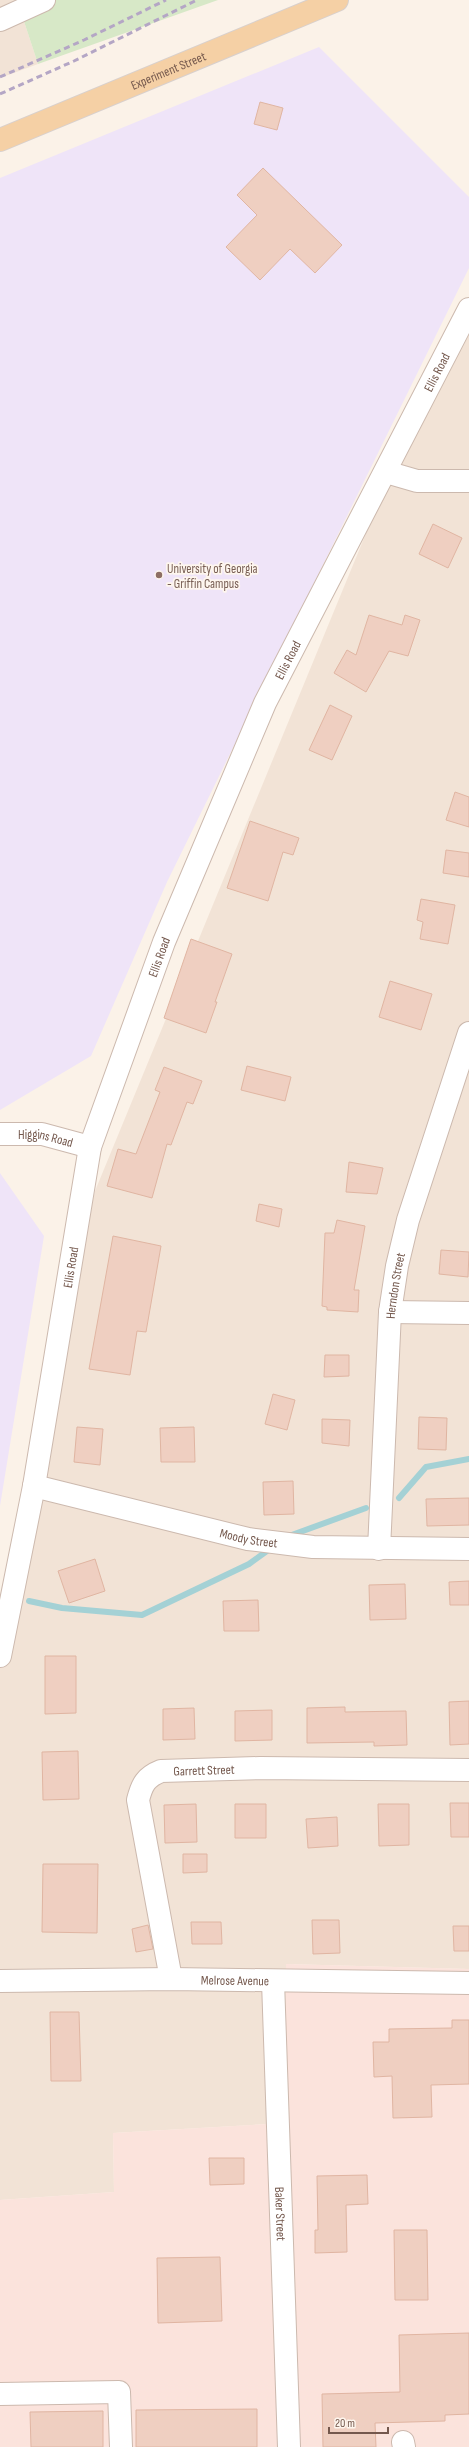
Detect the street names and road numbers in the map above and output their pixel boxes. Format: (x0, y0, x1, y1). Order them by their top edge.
street label: Experiment Street (129, 48, 208, 94)
street label: Ellis Road (421, 351, 454, 395)
street label: Ellis Road (272, 638, 305, 682)
street label: Ellis Road (145, 935, 174, 979)
street label: Higgins Road (18, 1127, 75, 1151)
street label: Ellis Road (60, 1246, 82, 1289)
street label: Herndon Street (383, 1251, 409, 1319)
street label: Moody Street (218, 1525, 278, 1552)
street label: Garrett Street (173, 1762, 235, 1780)
street label: Melrose Avenue (201, 1972, 269, 1989)
street label: Baker Street (271, 2187, 289, 2241)

